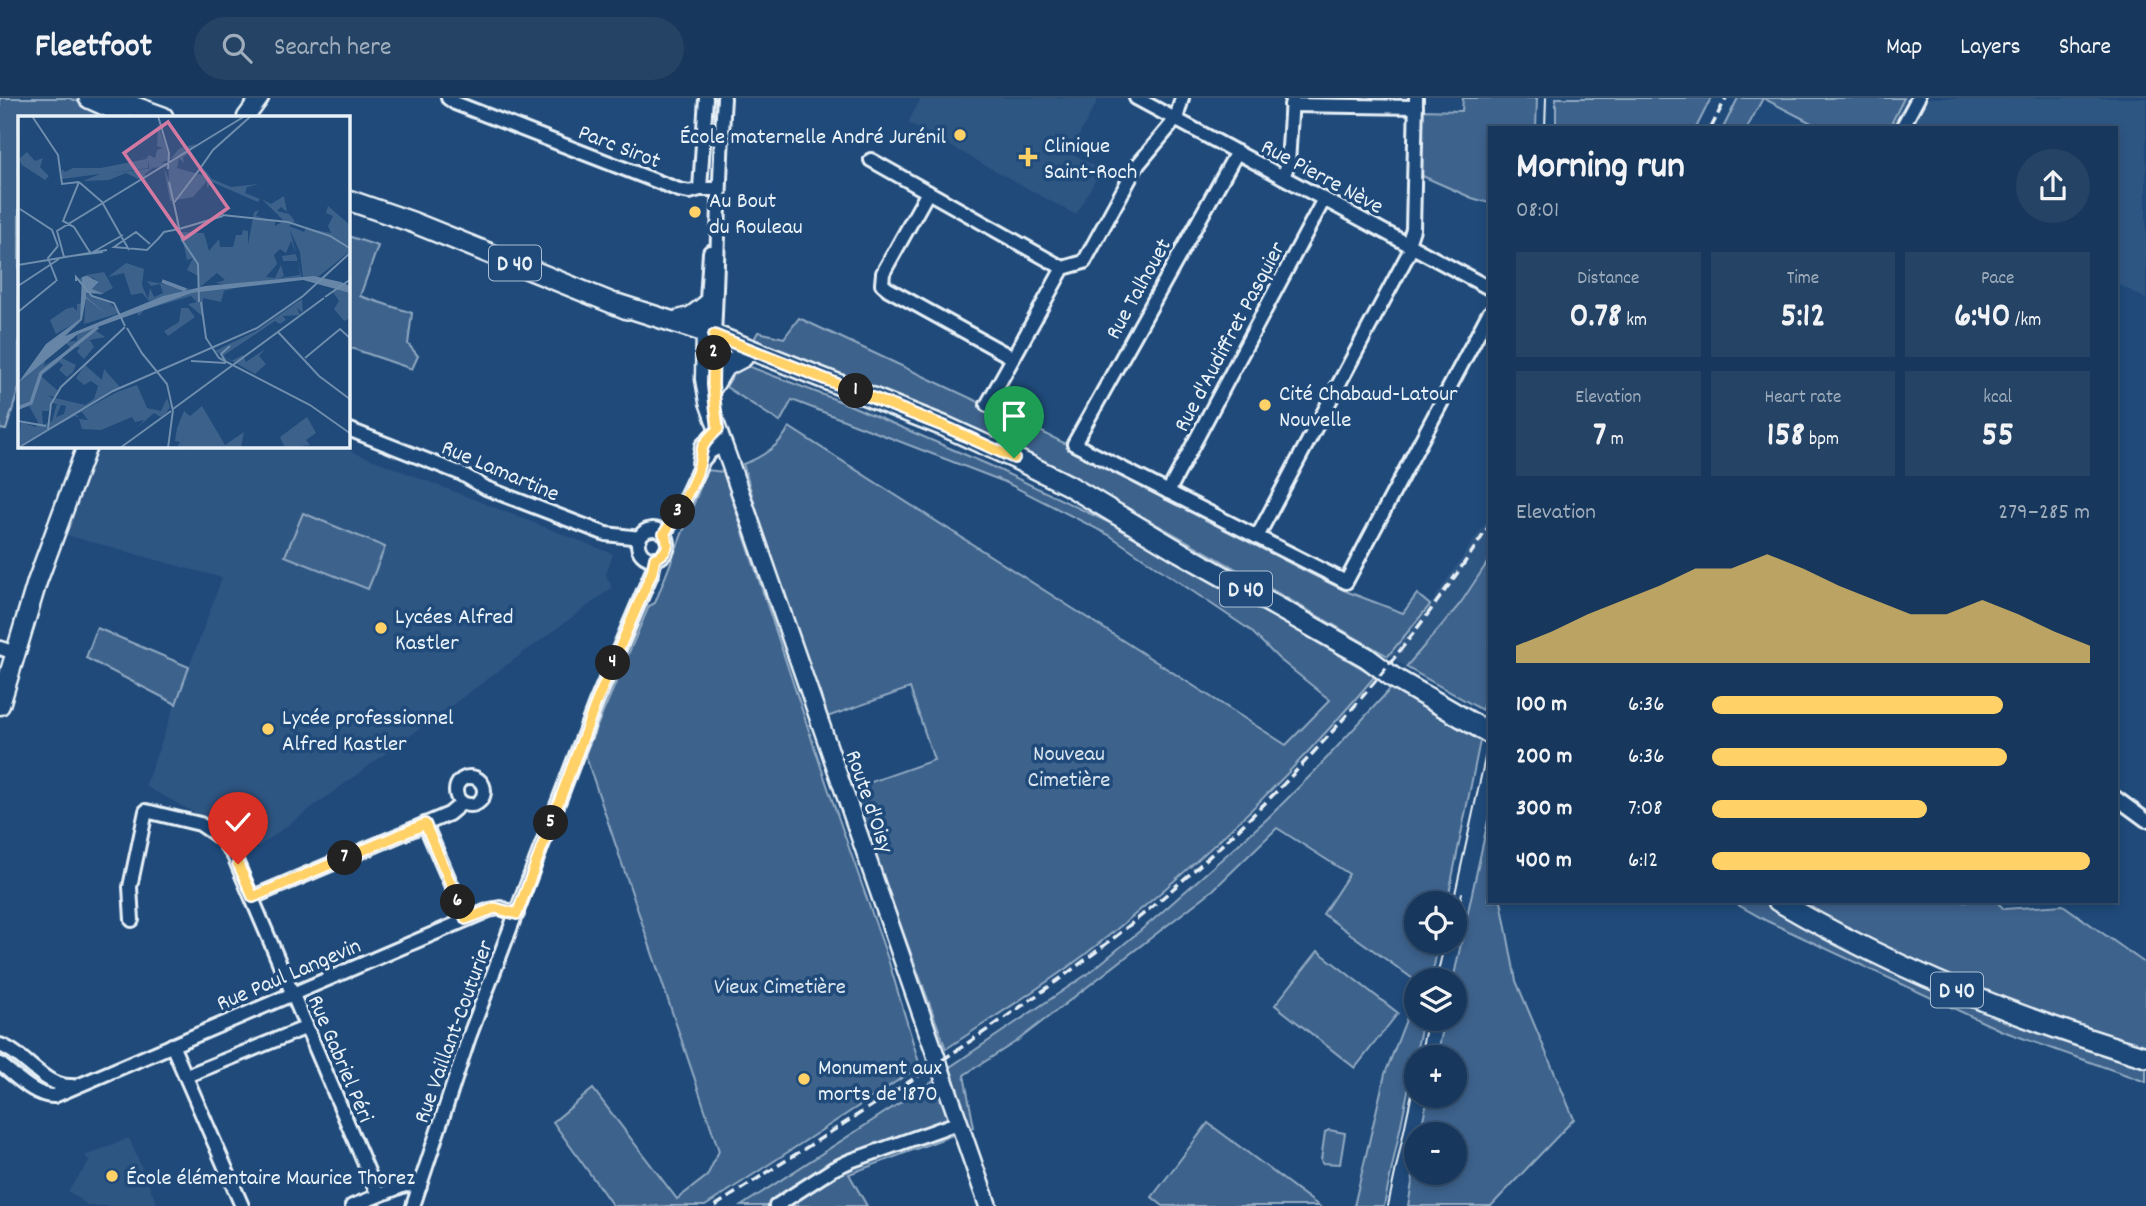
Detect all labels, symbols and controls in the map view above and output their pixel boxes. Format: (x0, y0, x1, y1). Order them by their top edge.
search box (194, 17, 684, 80)
text: Fleetfoot (35, 25, 152, 72)
icon: search (218, 29, 256, 67)
text: Search here (274, 30, 391, 67)
text: Map (1886, 31, 1922, 65)
text: Layers (1960, 31, 2021, 65)
text: Share (2059, 31, 2111, 65)
inset map (18, 116, 350, 448)
street label: Parc Sirot (573, 117, 665, 179)
place label: École maternelle André Jurénil (680, 122, 947, 155)
marker: École maternelle André Jurénil (952, 127, 968, 143)
place label: Clinique Saint-Roch (1044, 131, 1137, 190)
street label: Rue Pierre Nève (1254, 132, 1389, 224)
text: Morning run (1516, 141, 1685, 196)
marker: Clinique Saint-Roch (1018, 147, 1038, 167)
button: share (2016, 149, 2090, 223)
place label: Au Bout du Rouleau (709, 186, 803, 245)
text: 08:01 (1516, 195, 1559, 228)
marker: Au Bout du Rouleau (687, 204, 703, 220)
street label: Rue Talhouet (1099, 233, 1181, 346)
street label: Rue d'Audiffret Pasquier (1167, 236, 1295, 439)
road number: D 40 (489, 246, 541, 280)
text: Distance (1577, 266, 1639, 293)
text: Time (1787, 266, 1819, 293)
text: Pace (1981, 266, 2014, 293)
text: 0.78 (1570, 293, 1622, 343)
text: 5:12 (1781, 293, 1825, 343)
text: 6:40 (1954, 293, 2011, 343)
text: km (1622, 308, 1647, 335)
text: /km (2011, 308, 2041, 335)
pin: 2 (696, 336, 732, 370)
text: 2 (709, 339, 718, 366)
pin: 1 (838, 374, 874, 408)
text: 1 (853, 377, 858, 404)
place label: Cité Chabaud-Latour Nouvelle (1279, 379, 1458, 438)
text: Elevation (1575, 385, 1641, 412)
text: Heart rate (1765, 385, 1841, 412)
text: kcal (1983, 385, 2012, 412)
pin (984, 386, 1044, 458)
icon: arrive (995, 397, 1033, 435)
marker: Cité Chabaud-Latour Nouvelle (1257, 397, 1273, 413)
text: 7 (1593, 412, 1606, 462)
text: 158 (1767, 412, 1805, 462)
text: 55 (1981, 412, 2014, 462)
text: m (1606, 427, 1624, 454)
text: bpm (1805, 427, 1839, 454)
street label: Rue Lamartine (436, 433, 564, 512)
pin: 3 (660, 494, 696, 530)
text: Elevation (1516, 497, 1596, 530)
text: 279–285 m (1998, 497, 2090, 530)
text: 3 (673, 498, 682, 525)
road number: D 40 (1220, 572, 1272, 606)
place label: Lycées Alfred Kastler (395, 602, 514, 661)
marker: Lycées Alfred Kastler (373, 620, 389, 636)
pin: 4 (596, 646, 630, 680)
text: 4 (609, 649, 616, 676)
text: 100 m (1516, 689, 1567, 722)
text: 6:36 (1628, 689, 1665, 722)
place label: Lycée professionnel Alfred Kastler (282, 703, 454, 762)
marker: Lycée professionnel Alfred Kastler (260, 721, 276, 737)
park label: Nouveau Cimetière (1028, 739, 1110, 798)
text: 200 m (1516, 741, 1572, 774)
text: 6:36 (1628, 741, 1665, 774)
street label: Route d'Oisy (835, 746, 901, 859)
pin (208, 792, 268, 864)
text: 300 m (1516, 793, 1572, 826)
text: 7:08 (1628, 793, 1662, 826)
icon: check (219, 803, 257, 841)
pin: 5 (534, 806, 568, 840)
text: 5 (546, 809, 555, 836)
pin: 7 (328, 840, 362, 876)
text: 7 (341, 844, 348, 871)
text: 400 m (1516, 845, 1572, 878)
text: 6:12 (1628, 845, 1658, 878)
pin: 6 (440, 884, 476, 920)
text: 6 (453, 888, 462, 915)
map controls (1404, 891, 1467, 1185)
button: locate (1404, 891, 1467, 954)
street label: Rue Paul Langevin (212, 931, 367, 1021)
street label: Rue Vaillant-Couturier (407, 936, 504, 1128)
button: layers (1404, 968, 1467, 1031)
park label: Vieux Cimetière (714, 972, 846, 1005)
road number: D 40 (1931, 972, 1983, 1008)
street label: Rue Gabriel Péri (297, 991, 380, 1128)
button: + (1404, 1045, 1467, 1108)
place label: Monument aux morts de 1870 (818, 1053, 942, 1112)
marker: Monument aux morts de 1870 (796, 1071, 812, 1087)
button: − (1404, 1122, 1467, 1185)
place label: École élémentaire Maurice Thorez (126, 1163, 415, 1196)
marker: École élémentaire Maurice Thorez (104, 1168, 120, 1184)

